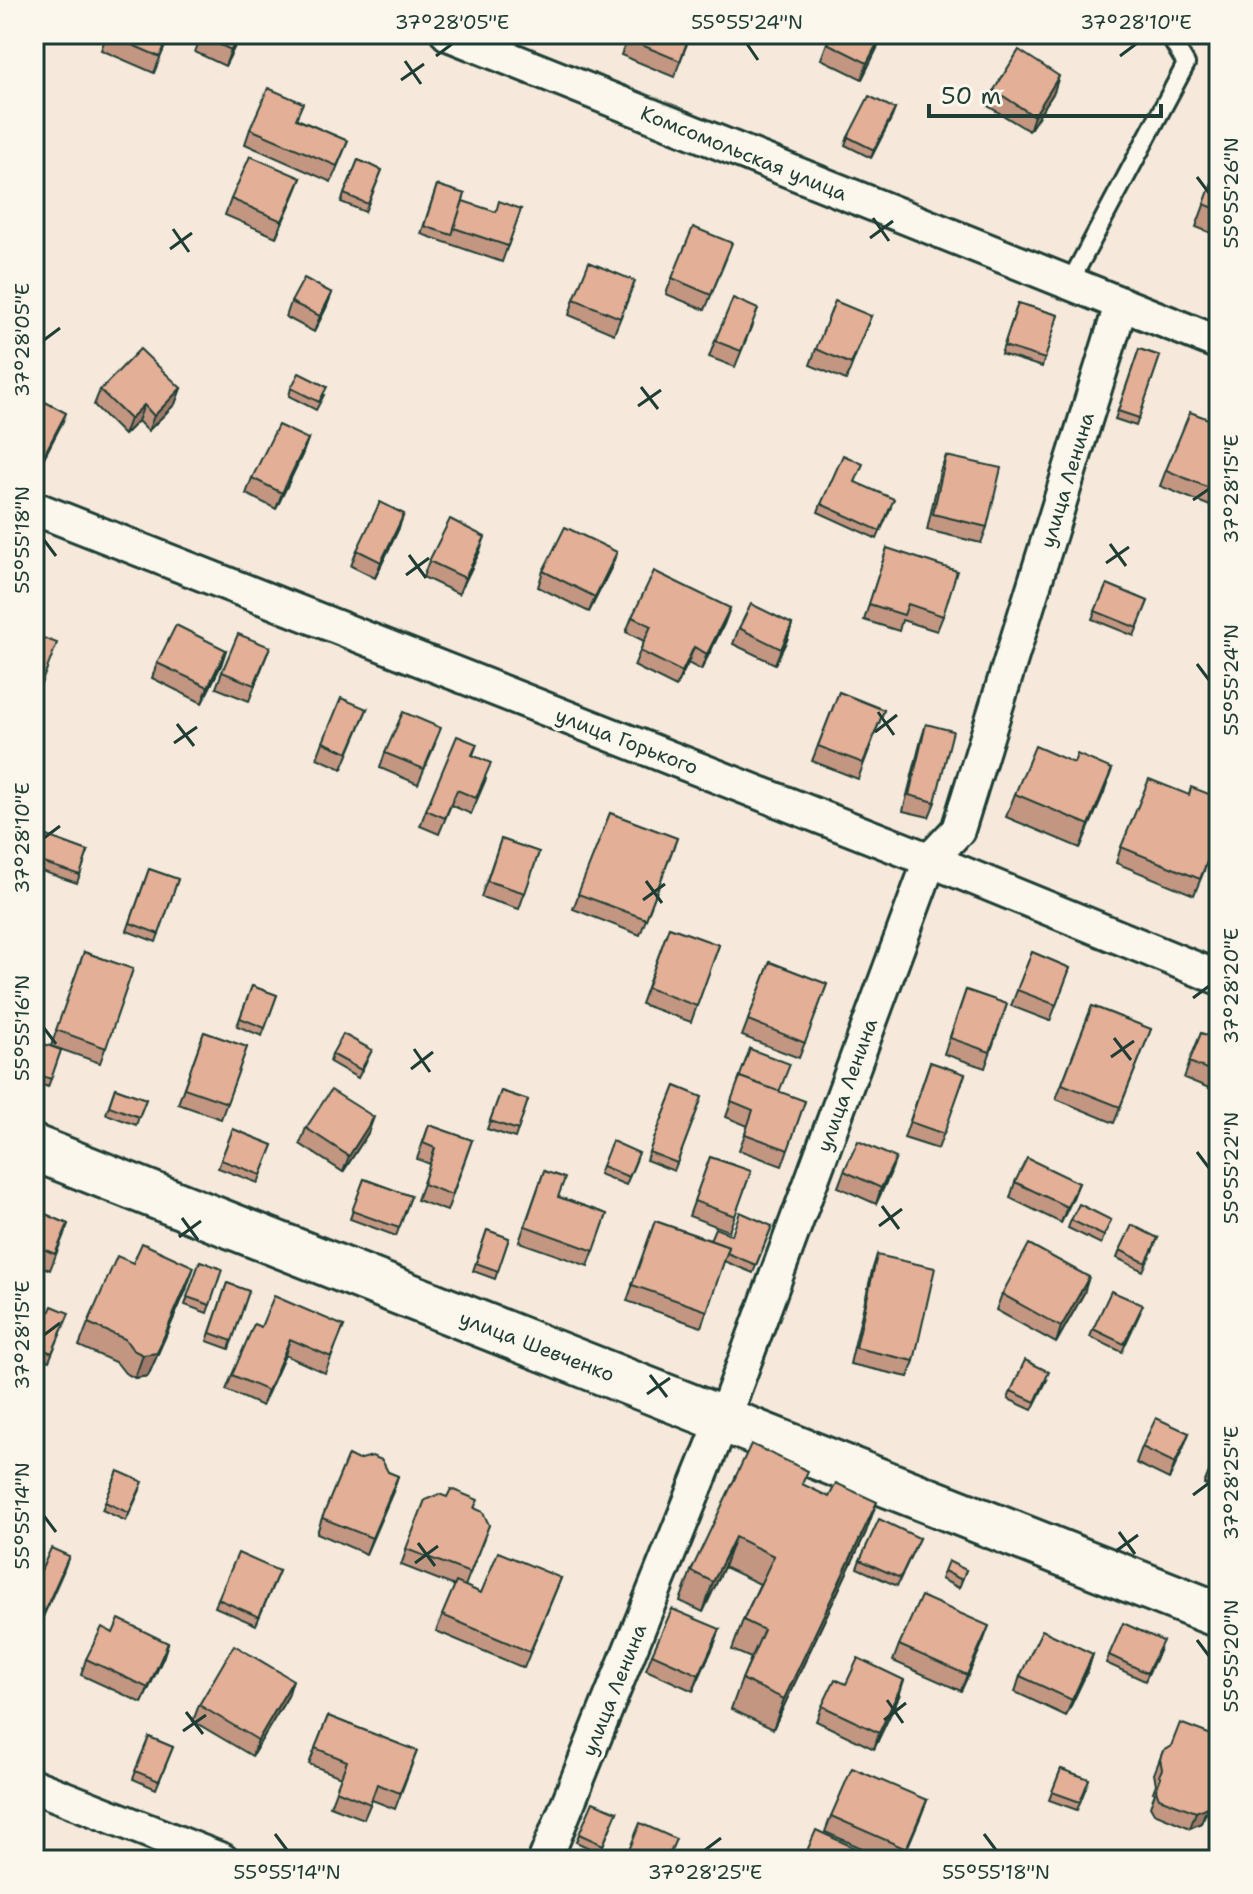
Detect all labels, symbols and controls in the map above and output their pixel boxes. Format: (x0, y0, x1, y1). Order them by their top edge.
text: 37°28'05"E (395, 9, 509, 35)
text: 55°55'24"N (691, 9, 803, 35)
text: 37°28'10"E (1080, 9, 1192, 35)
scale bar (929, 68, 1161, 118)
text: 50 m (941, 80, 1001, 112)
street label: Комсомольская улица (637, 100, 852, 207)
text: 55°55'26"N (1218, 137, 1244, 249)
text: 37°28'05"E (9, 283, 35, 397)
street label: улица Ленина (1034, 409, 1100, 551)
text: 37°28'15"E (1218, 434, 1244, 544)
text: 55°55'18"N (9, 486, 35, 594)
text: 55°55'24"N (1218, 624, 1244, 736)
street label: улица Горького (552, 702, 702, 780)
text: 37°28'10"E (9, 782, 35, 894)
text: 37°28'20"E (1218, 928, 1244, 1044)
text: 55°55'16"N (9, 975, 35, 1081)
street label: улица Ленина (811, 1014, 883, 1155)
text: 55°55'22"N (1218, 1112, 1244, 1224)
text: 37°28'15"E (9, 1280, 35, 1390)
street label: улица Шевченко (456, 1305, 618, 1387)
text: 37°28'25"E (1218, 1426, 1244, 1540)
text: 55°55'14"N (9, 1462, 35, 1570)
text: 55°55'20"N (1218, 1599, 1244, 1713)
street label: улица Ленина (576, 1620, 653, 1760)
text: 55°55'14"N (233, 1859, 341, 1885)
text: 37°28'25"E (648, 1859, 762, 1885)
text: 55°55'18"N (942, 1859, 1050, 1885)

